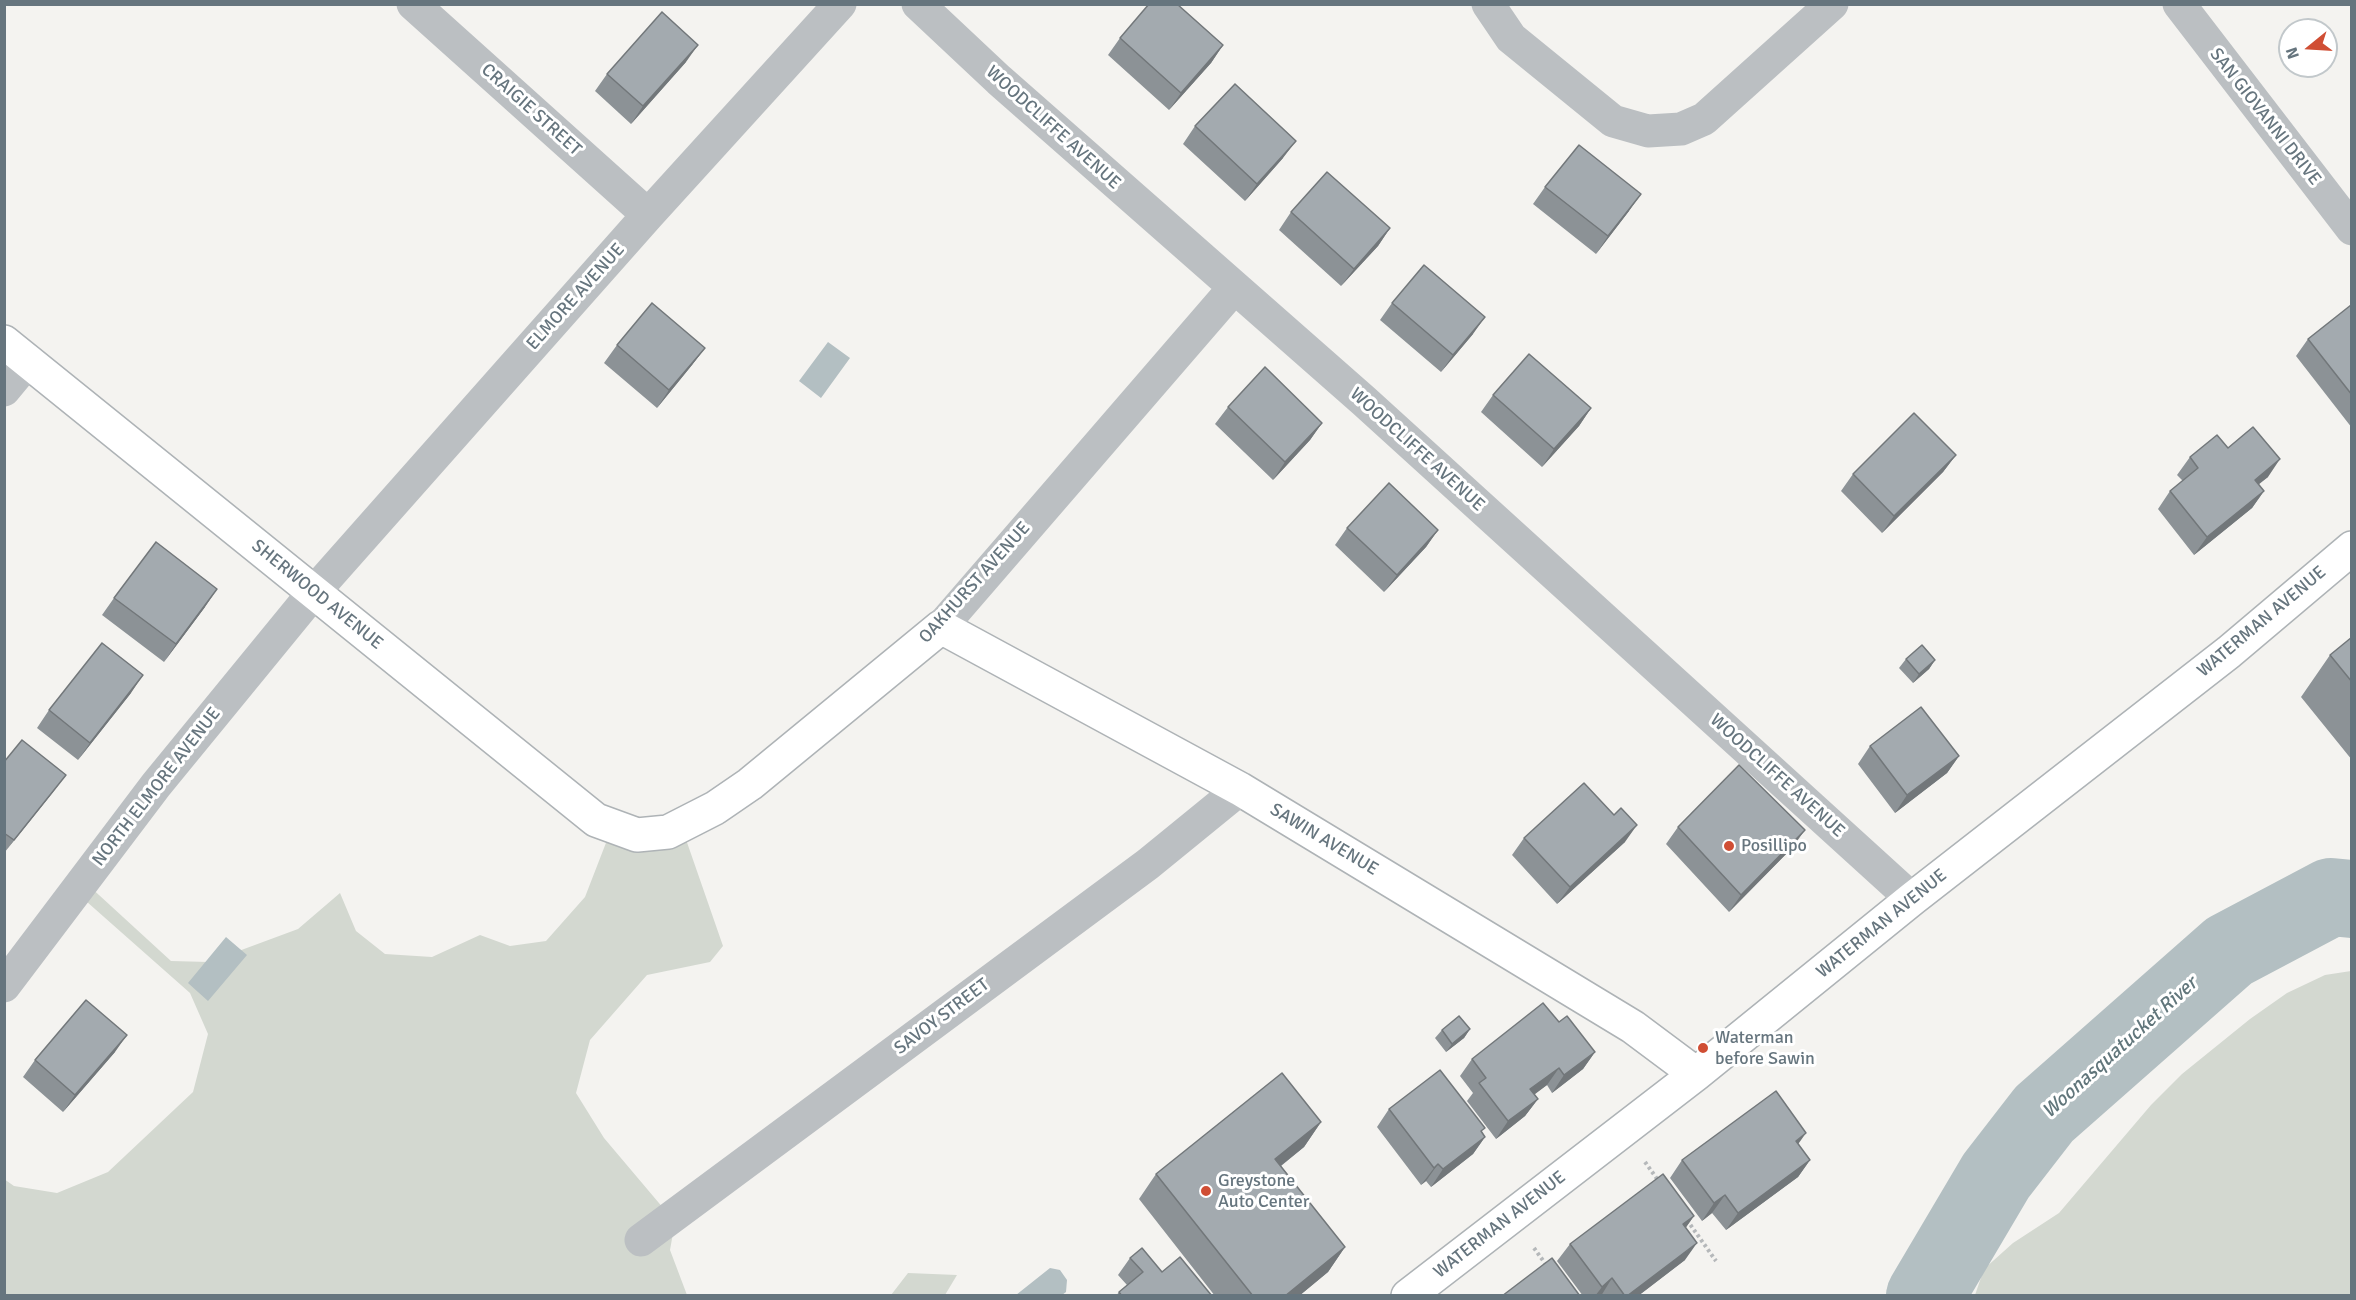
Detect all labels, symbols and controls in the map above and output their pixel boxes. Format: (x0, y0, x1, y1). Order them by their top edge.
north arrow (2278, 18, 2338, 78)
street label: SAN GIOVANNI DRIVE (2205, 44, 2325, 190)
street label: CRAIGIE STREET (476, 59, 586, 161)
street label: WOODCLIFFE AVENUE (981, 62, 1125, 194)
street label: ELMORE AVENUE (523, 239, 629, 355)
street label: WOODCLIFFE AVENUE (1345, 384, 1489, 516)
street label: OAKHURST AVENUE (915, 518, 1035, 648)
street label: SHERWOOD AVENUE (247, 535, 387, 655)
street label: WATERMAN AVENUE (2193, 562, 2331, 682)
street label: NORTH ELMORE AVENUE (88, 703, 226, 871)
street label: WOODCLIFFE AVENUE (1705, 710, 1849, 842)
street label: SAWIN AVENUE (1266, 799, 1382, 881)
place label: Posillipo (1741, 835, 1807, 857)
marker: Posillipo (1722, 839, 1736, 853)
street label: WATERMAN AVENUE (1812, 865, 1952, 983)
water label: Woonasquatucket River (2038, 972, 2202, 1124)
street label: SAVOY STREET (890, 974, 994, 1060)
place label: Waterman before Sawin (1715, 1027, 1815, 1070)
marker: Waterman before Sawin (1696, 1041, 1710, 1055)
street label: WATERMAN AVENUE (1430, 1167, 1570, 1283)
place label: Greystone Auto Center (1218, 1170, 1309, 1212)
marker: Greystone Auto Center (1199, 1184, 1213, 1198)

